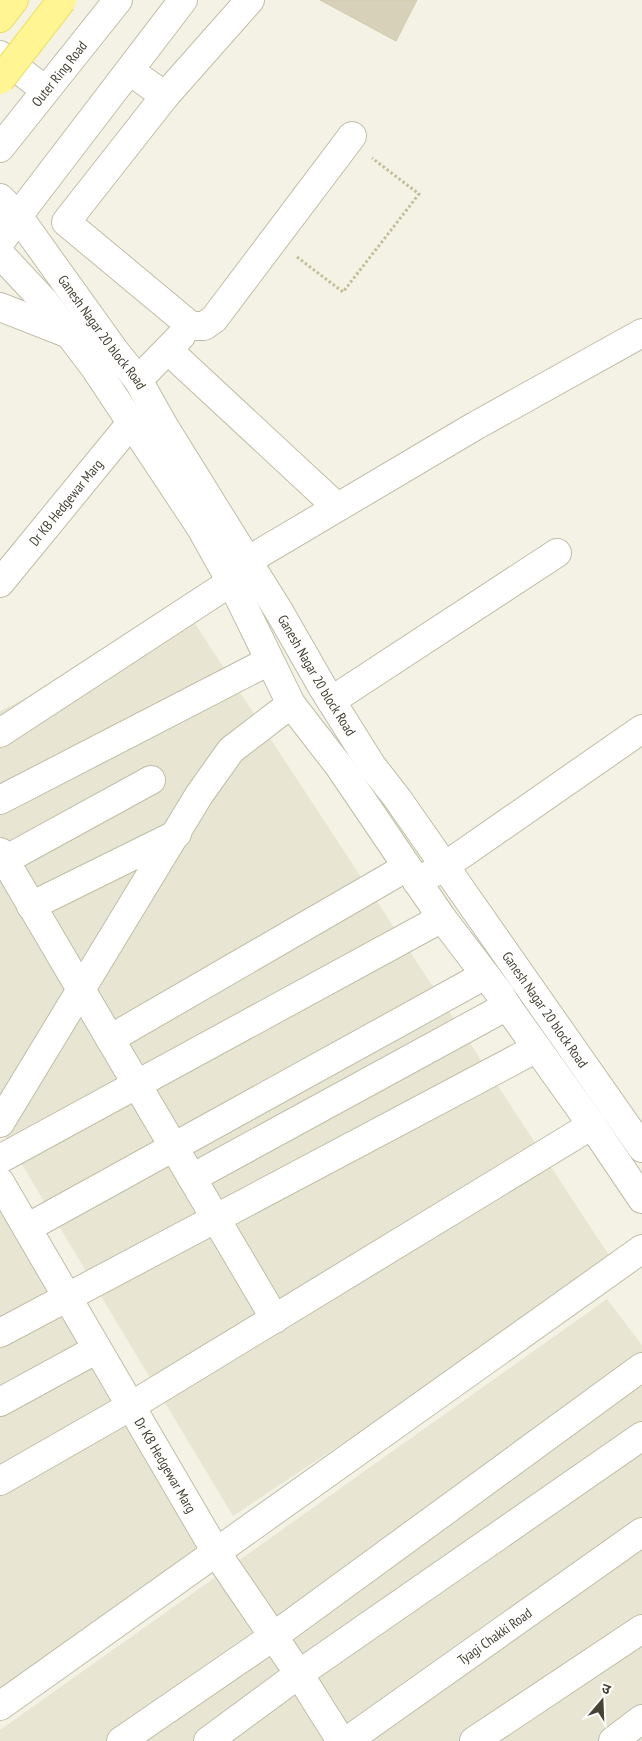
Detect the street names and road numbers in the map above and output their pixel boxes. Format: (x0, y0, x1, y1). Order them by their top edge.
street label: Outer Ring Road (28, 37, 91, 110)
street label: Ganesh Nagar 20 block Road (54, 271, 150, 392)
street label: Dr KB Hedgewar Marg (25, 455, 107, 550)
street label: Ganesh Nagar 20 block Road (274, 611, 360, 739)
street label: Ganesh Nagar 20 block Road (498, 948, 592, 1071)
street label: Dr KB Hedgewar Marg (131, 1415, 200, 1516)
street label: Tyagi Chakki Road (454, 1604, 535, 1669)

